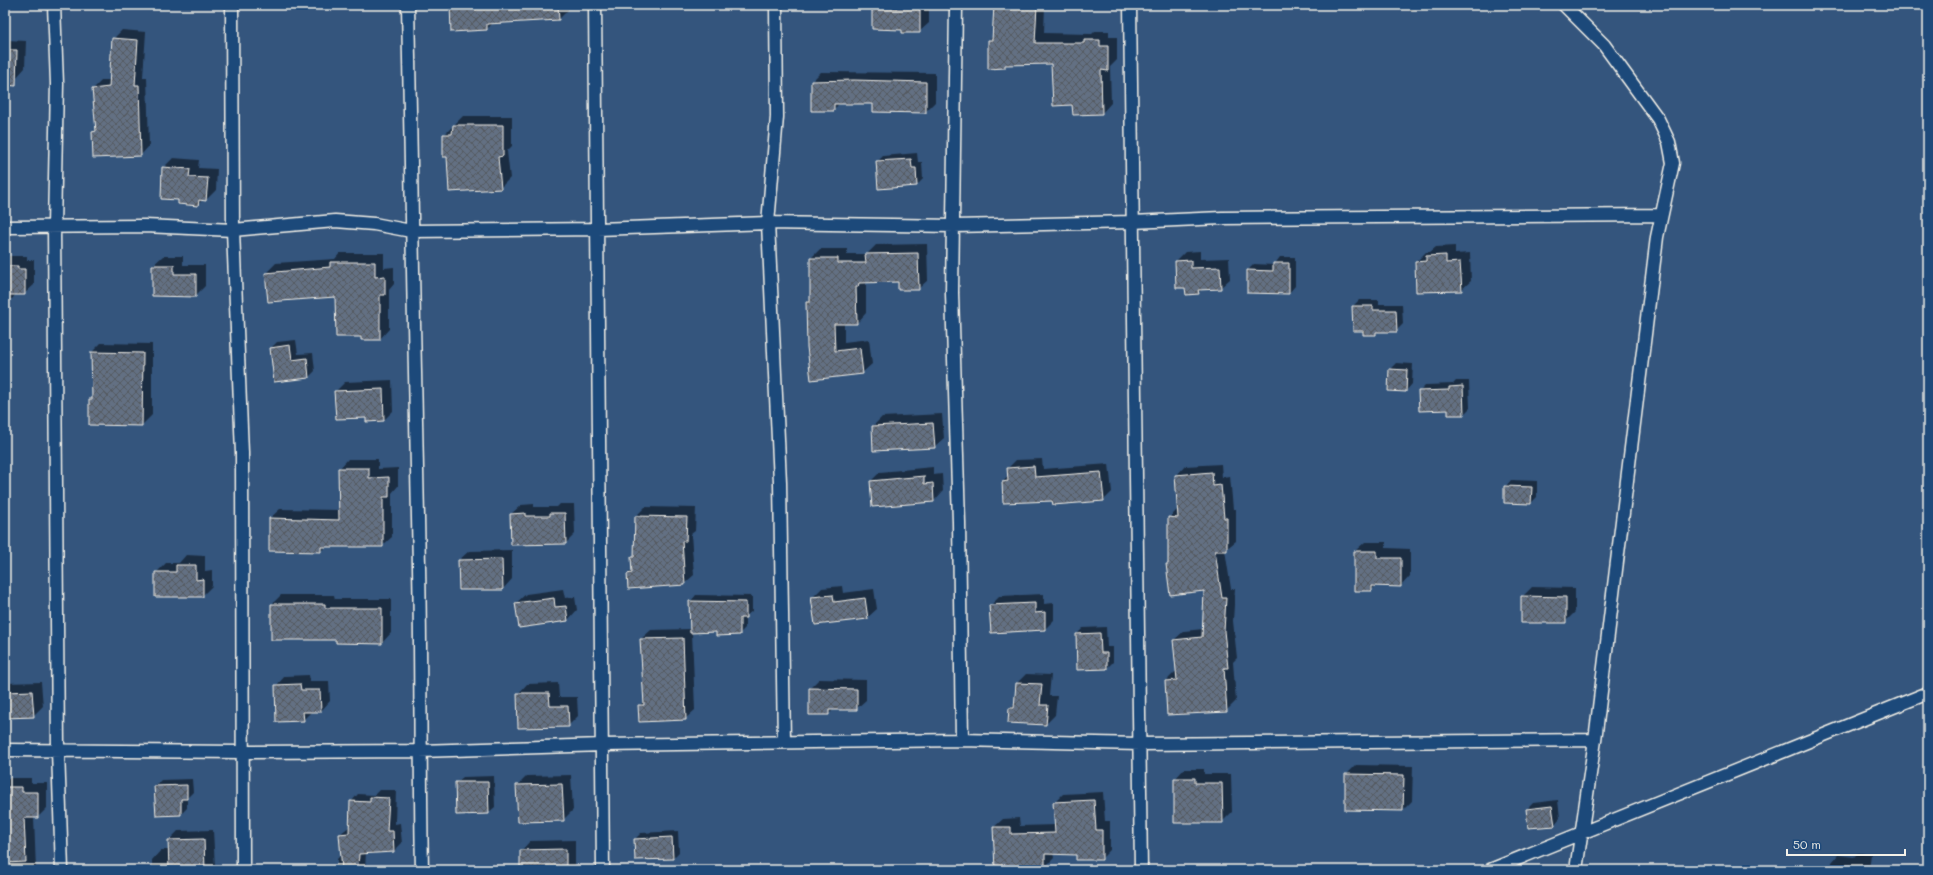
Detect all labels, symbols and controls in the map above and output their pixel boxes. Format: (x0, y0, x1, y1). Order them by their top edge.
scale bar (1787, 831, 1905, 857)
text: 50 m (1793, 836, 1821, 852)

